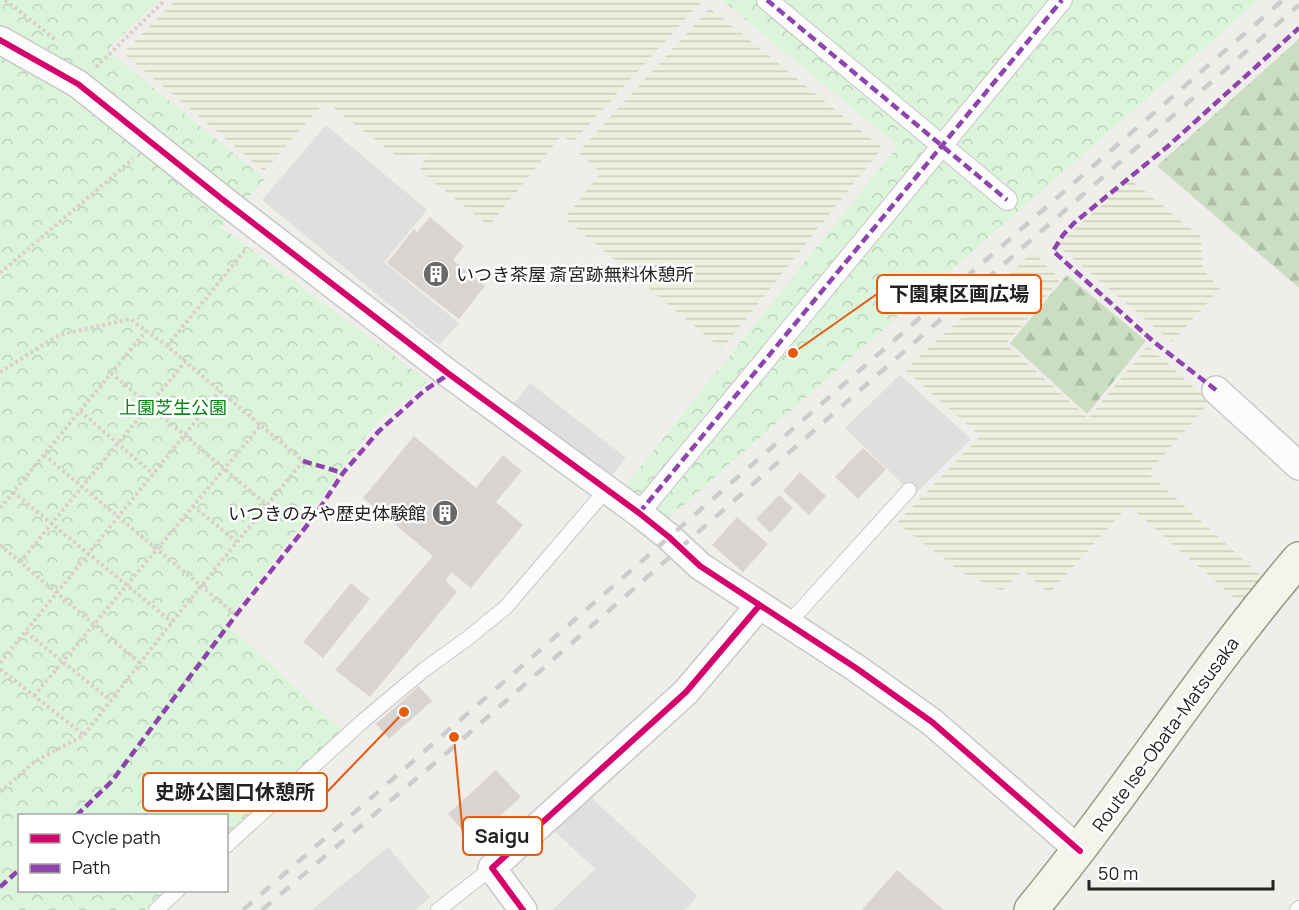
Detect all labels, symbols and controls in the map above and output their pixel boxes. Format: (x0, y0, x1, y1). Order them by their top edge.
building icon: いつき茶屋 斎宮跡無料休憩所 (421, 259, 451, 289)
place label: いつき茶屋 斎宮跡無料休憩所 (456, 262, 694, 286)
callout: 下園東区画広場 (877, 275, 1041, 313)
text: 下園東区画広場 (889, 280, 1029, 307)
park label: 上園芝生公園 (119, 395, 227, 419)
building icon: いつきのみや歴史体験館 (430, 498, 460, 528)
place label: いつきのみや歴史体験館 (228, 501, 426, 525)
street label: Route Ise-Obata-Matsusaka (1086, 632, 1244, 836)
callout: 史跡公園口休憩所 (143, 773, 327, 811)
text: 史跡公園口休憩所 (155, 778, 315, 805)
legend (18, 814, 228, 892)
callout: Saigu (463, 817, 542, 855)
text: Saigu (474, 822, 530, 849)
text: Cycle path (72, 825, 161, 849)
scale bar (1089, 853, 1274, 891)
text: Path (72, 855, 110, 879)
text: 50 m (1098, 861, 1138, 885)

